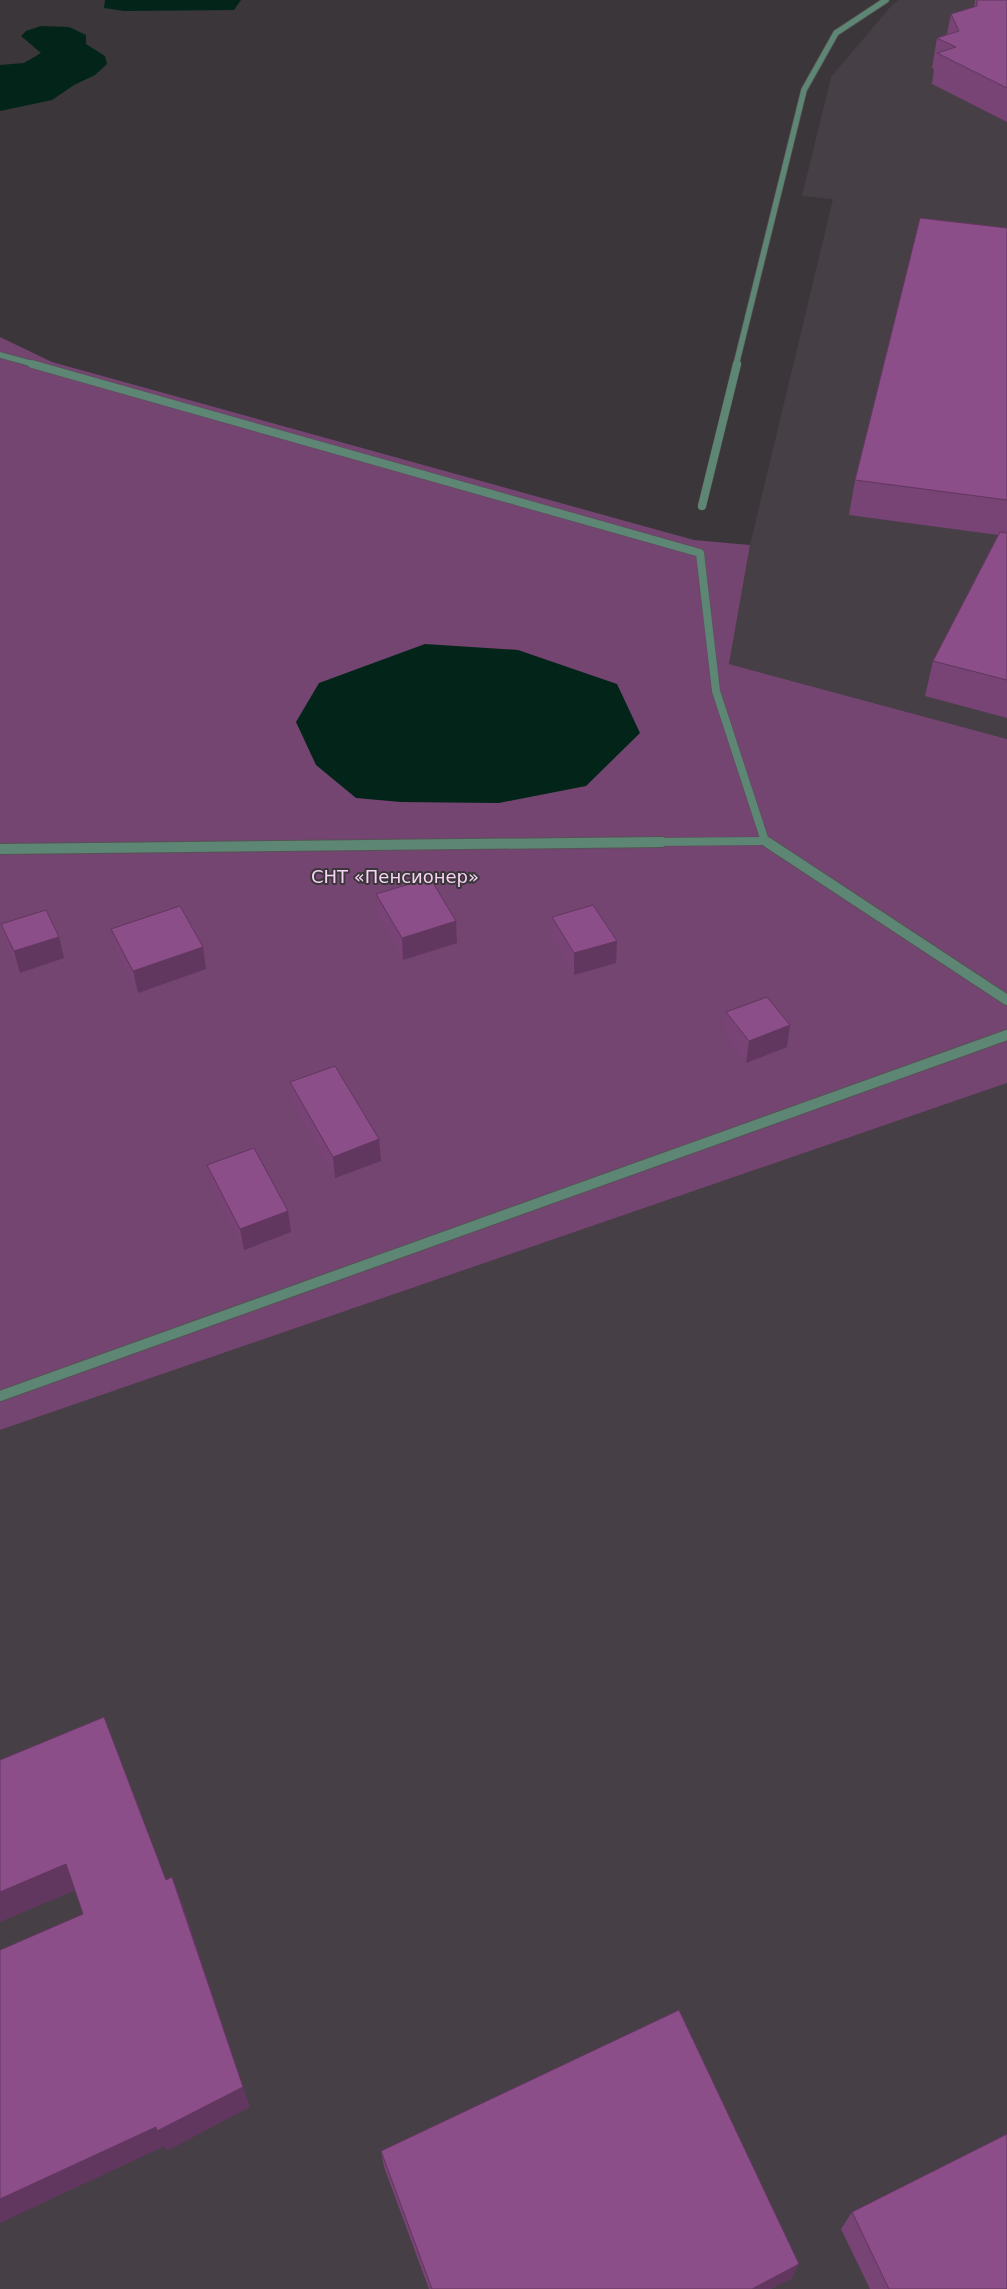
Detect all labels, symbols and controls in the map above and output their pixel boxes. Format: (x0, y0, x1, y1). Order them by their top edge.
park label: СНТ «Пенсионер» (311, 866, 479, 887)

